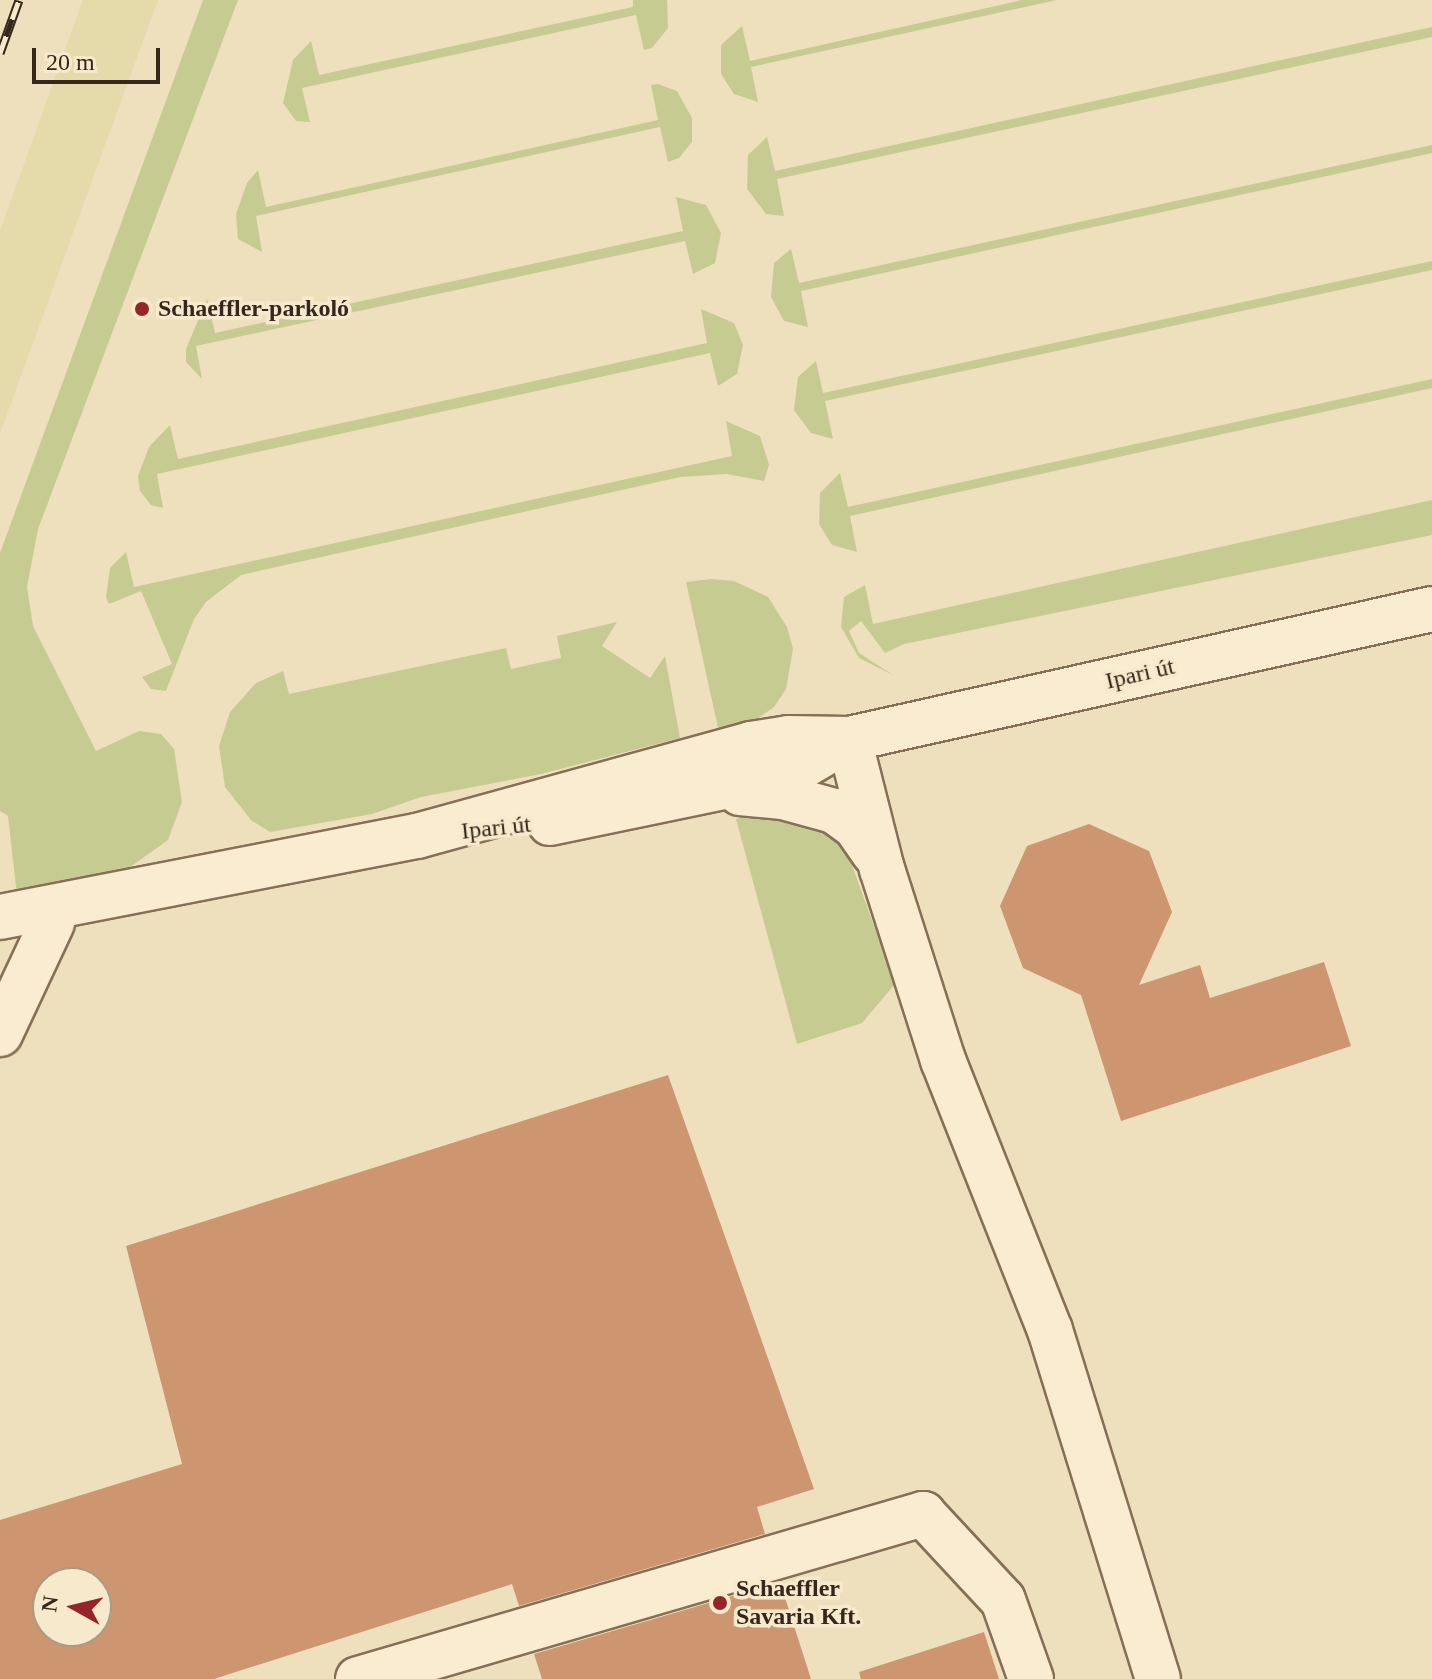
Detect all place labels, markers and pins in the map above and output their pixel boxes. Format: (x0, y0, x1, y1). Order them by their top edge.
place label: Schaeffler-parkoló (158, 295, 349, 323)
marker: Schaeffler-parkoló (133, 300, 151, 318)
place label: Schaeffler Savaria Kft. (736, 1575, 861, 1631)
marker: Schaeffler Savaria Kft. (711, 1594, 729, 1612)

